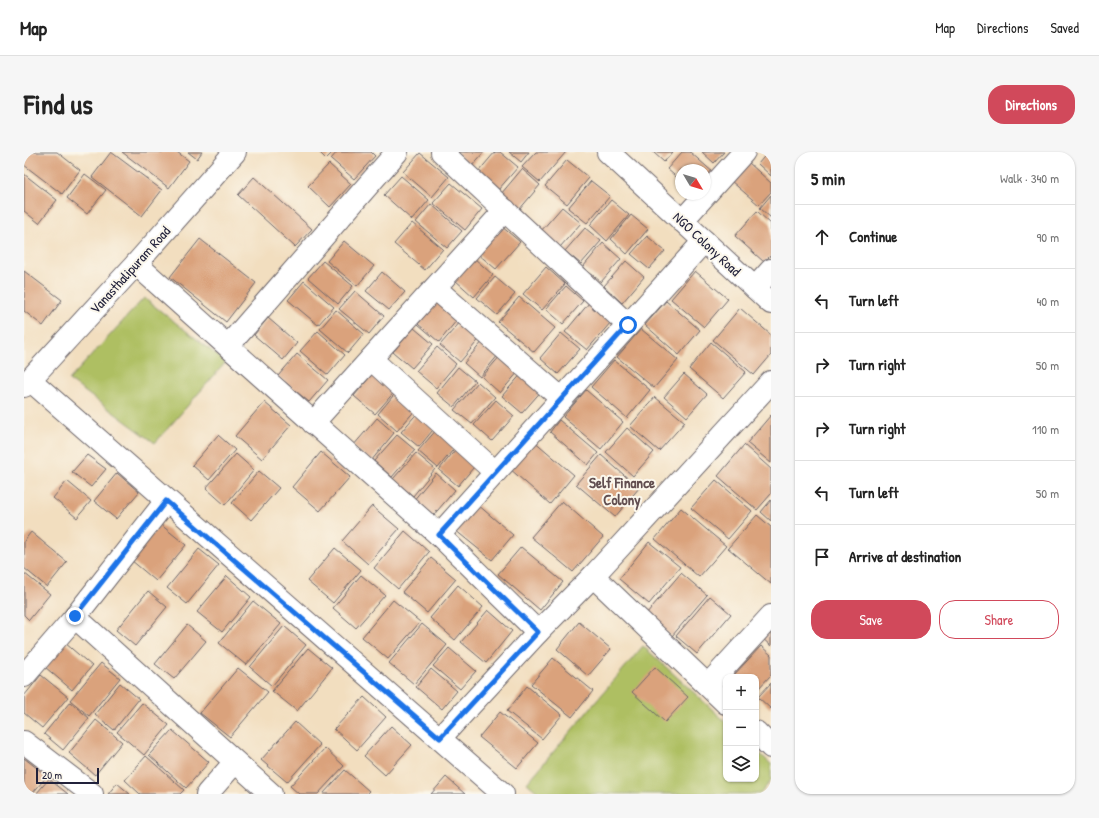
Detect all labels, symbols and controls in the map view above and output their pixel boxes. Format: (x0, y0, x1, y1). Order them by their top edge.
text: Map (20, 15, 47, 41)
text: Map (935, 18, 955, 37)
text: Directions (977, 18, 1028, 37)
text: Saved (1050, 18, 1079, 37)
text: Find us (24, 85, 93, 123)
button: Directions (988, 85, 1075, 124)
north arrow (675, 164, 711, 200)
text: 5 min (811, 167, 845, 190)
text: Walk · 340 m (1000, 169, 1059, 187)
street label: NGO Colony Road (669, 207, 746, 281)
street label: Vanasthalipuram Road (85, 221, 175, 318)
icon: ahead (811, 226, 833, 248)
text: Continue (849, 226, 897, 247)
text: 90 m (1037, 228, 1059, 246)
icon: left (811, 290, 833, 312)
text: Turn left (849, 290, 899, 311)
text: 40 m (1036, 292, 1059, 310)
route start (619, 316, 637, 334)
icon: right (811, 354, 833, 376)
text: Turn right (849, 354, 905, 375)
text: 50 m (1036, 356, 1059, 374)
icon: right (811, 418, 833, 440)
text: Turn right (849, 418, 905, 439)
text: 110 m (1032, 420, 1059, 438)
district label: Self Finance Colony (589, 472, 655, 511)
icon: left (811, 482, 833, 504)
text: Turn left (849, 482, 899, 503)
text: 50 m (1036, 484, 1059, 502)
icon: arrive (811, 546, 833, 568)
text: Arrive at destination (849, 546, 961, 567)
button: Save (811, 600, 931, 639)
button: Share (939, 600, 1059, 639)
route end (66, 607, 84, 625)
map controls (723, 674, 759, 782)
button: + (723, 674, 759, 710)
button: − (723, 710, 759, 746)
button: layers (723, 746, 759, 782)
scale bar (36, 766, 99, 785)
text: 20 m (42, 768, 62, 782)

